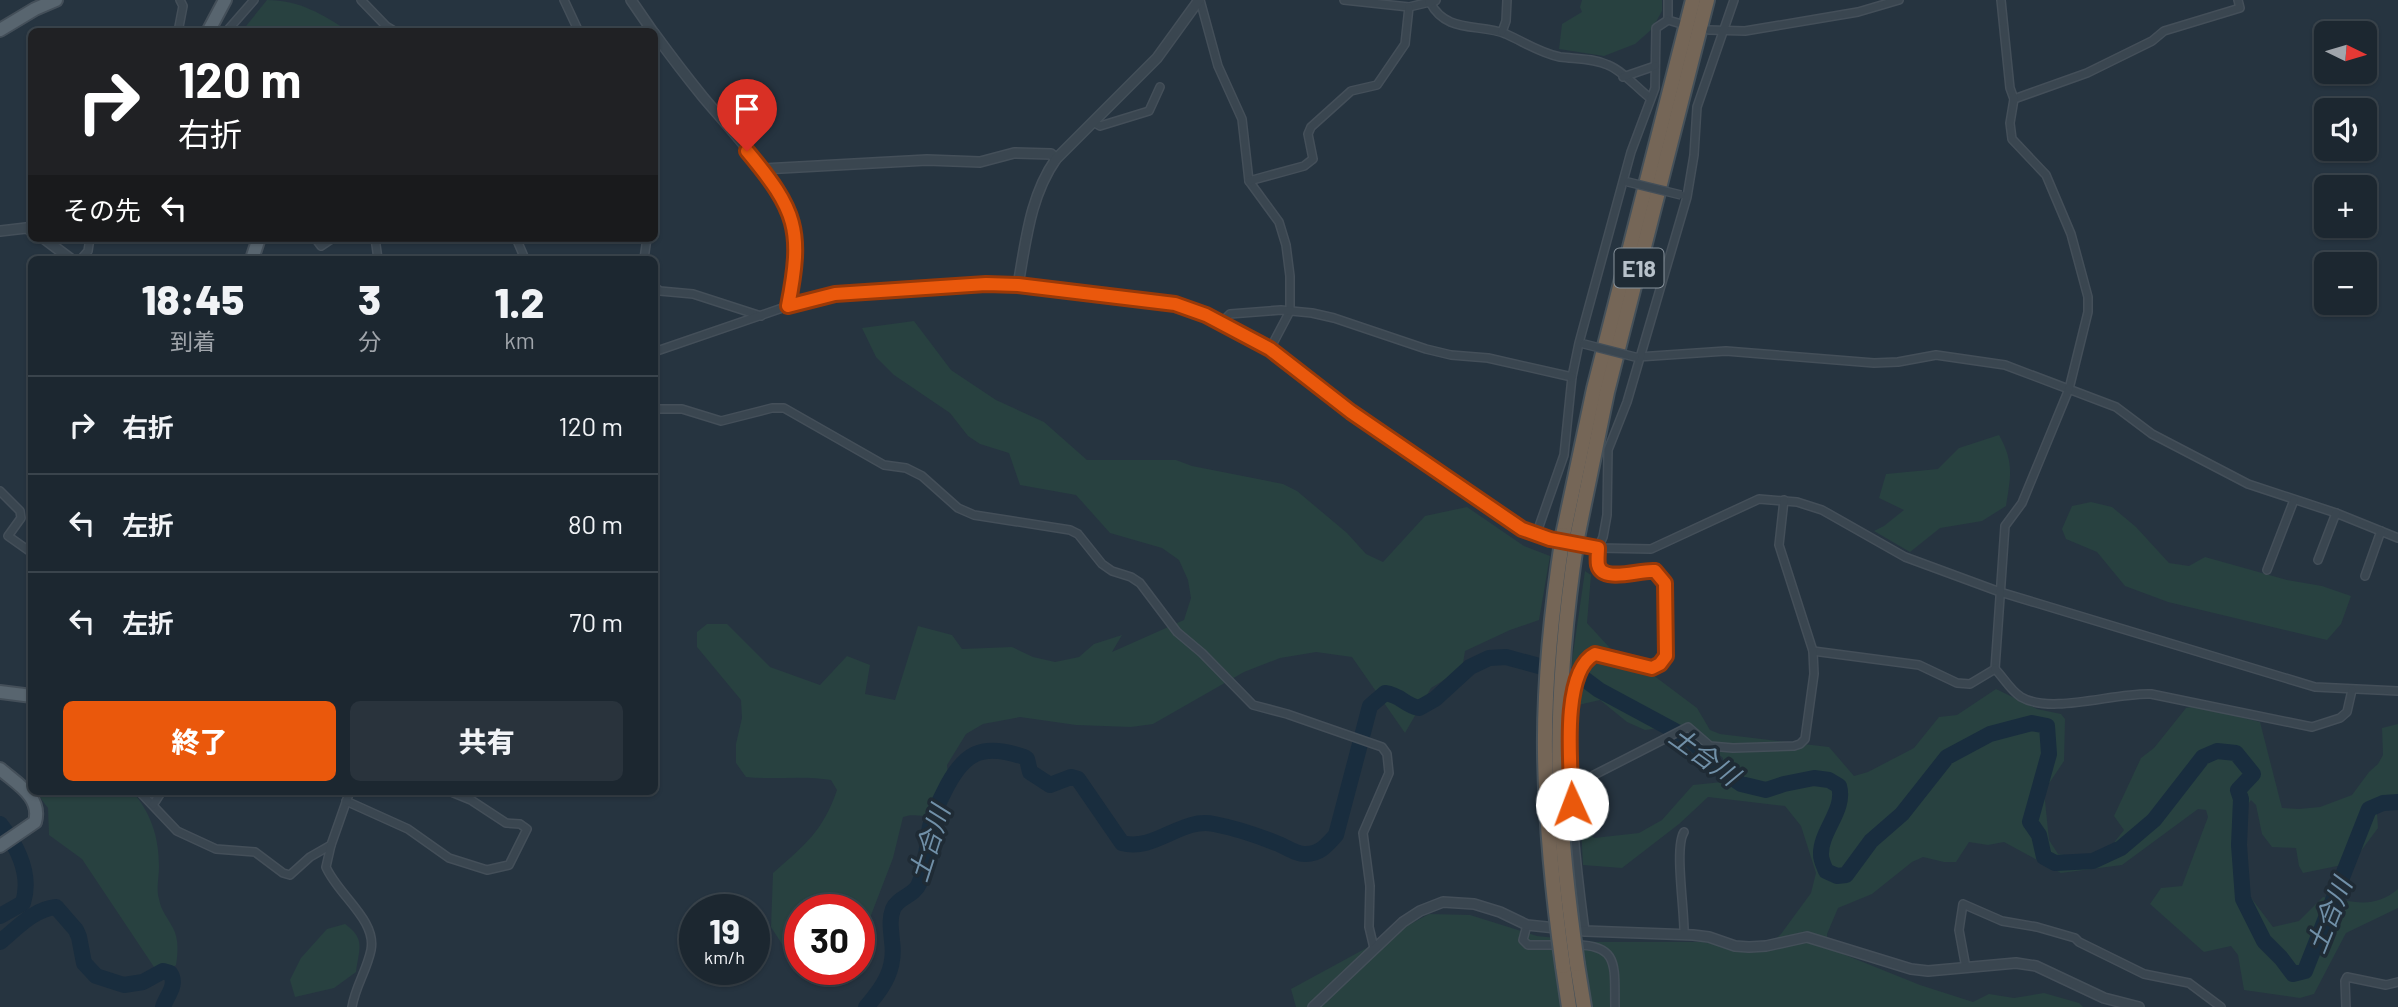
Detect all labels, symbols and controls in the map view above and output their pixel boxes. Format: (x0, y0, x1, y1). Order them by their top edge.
north arrow (2314, 21, 2376, 84)
map controls (2314, 21, 2377, 315)
text: 120 m (178, 49, 301, 108)
icon: right (63, 56, 154, 147)
pin (717, 79, 777, 151)
icon: arrive (728, 90, 766, 128)
button: sound (2314, 98, 2377, 161)
text: 右折 (178, 114, 242, 152)
button: + (2314, 175, 2377, 238)
icon: left (155, 189, 193, 227)
text: その先 (63, 194, 141, 225)
road number: E18 (1614, 248, 1664, 288)
button: − (2314, 252, 2377, 315)
text: 18:45 (142, 273, 244, 323)
text: 3 (358, 273, 381, 323)
text: 1.2 (494, 276, 544, 326)
text: km (504, 326, 535, 354)
text: 到着 (170, 327, 216, 355)
text: 分 (358, 327, 381, 355)
icon: right (63, 406, 101, 444)
text: 120 m (559, 410, 623, 441)
text: 右折 (122, 411, 174, 442)
icon: left (63, 504, 101, 542)
text: 80 m (568, 508, 623, 539)
text: 左折 (122, 509, 174, 540)
icon: left (63, 602, 101, 640)
text: 70 m (569, 606, 623, 637)
text: 左折 (122, 607, 174, 638)
button: 終了 (63, 701, 336, 781)
button: 共有 (350, 701, 623, 781)
water label: 土合川 (1664, 720, 1748, 792)
position arrow (1535, 767, 1609, 841)
water label: 土合川 (901, 798, 956, 885)
water label: 土合川 (2299, 870, 2358, 957)
speed limit sign: 30 (784, 894, 875, 985)
text: 19 (709, 909, 740, 951)
text: km/h (704, 946, 745, 968)

